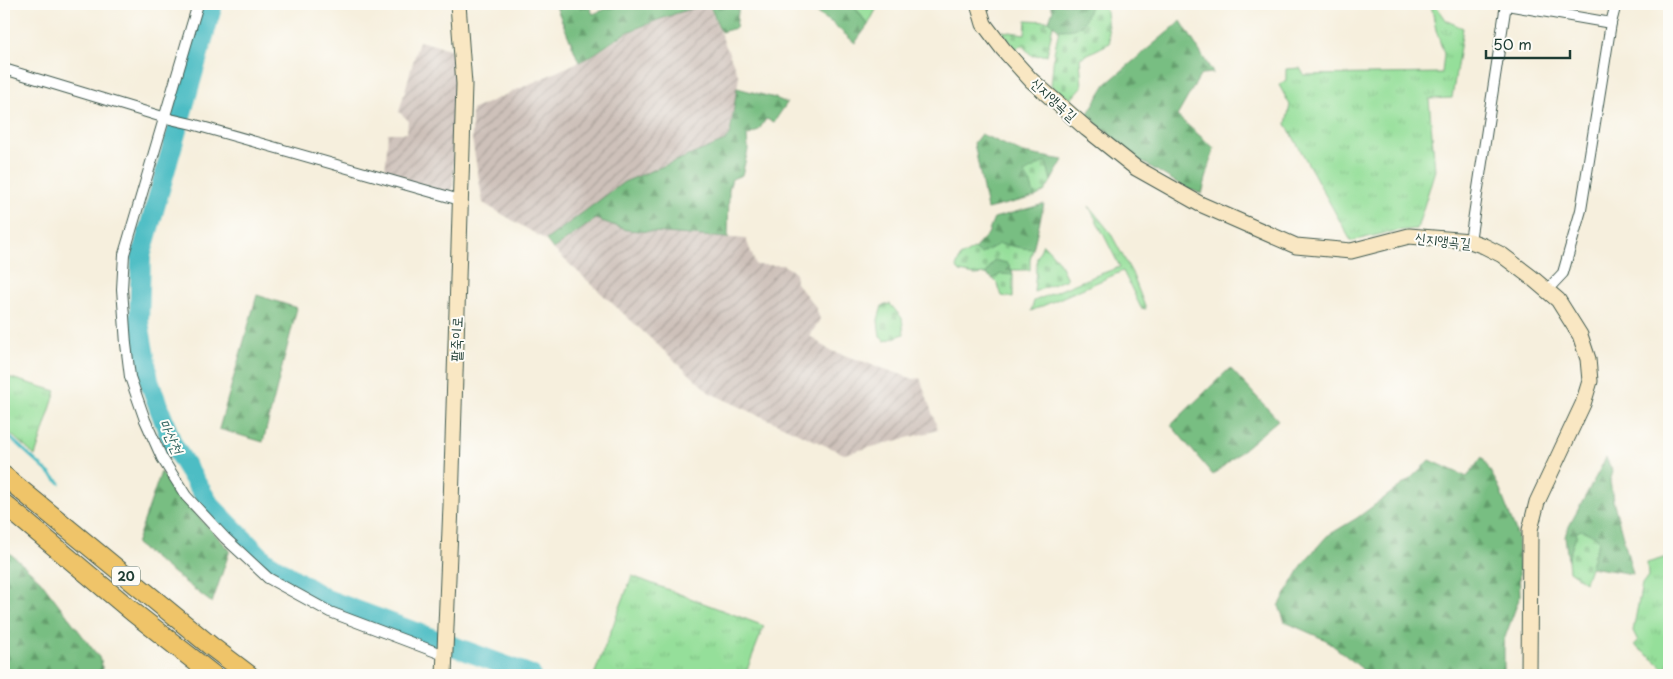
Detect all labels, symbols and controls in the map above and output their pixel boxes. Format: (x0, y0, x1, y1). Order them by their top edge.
scale bar (1486, 28, 1569, 60)
text: 50 m (1493, 32, 1532, 55)
street label: 신지앵곡길 (1026, 72, 1083, 126)
street label: 신지앵곡길 (1414, 227, 1473, 253)
street label: 팥죽이로 (445, 316, 467, 362)
water label: 마산천 (154, 415, 191, 459)
road number: 20 (112, 566, 140, 586)

